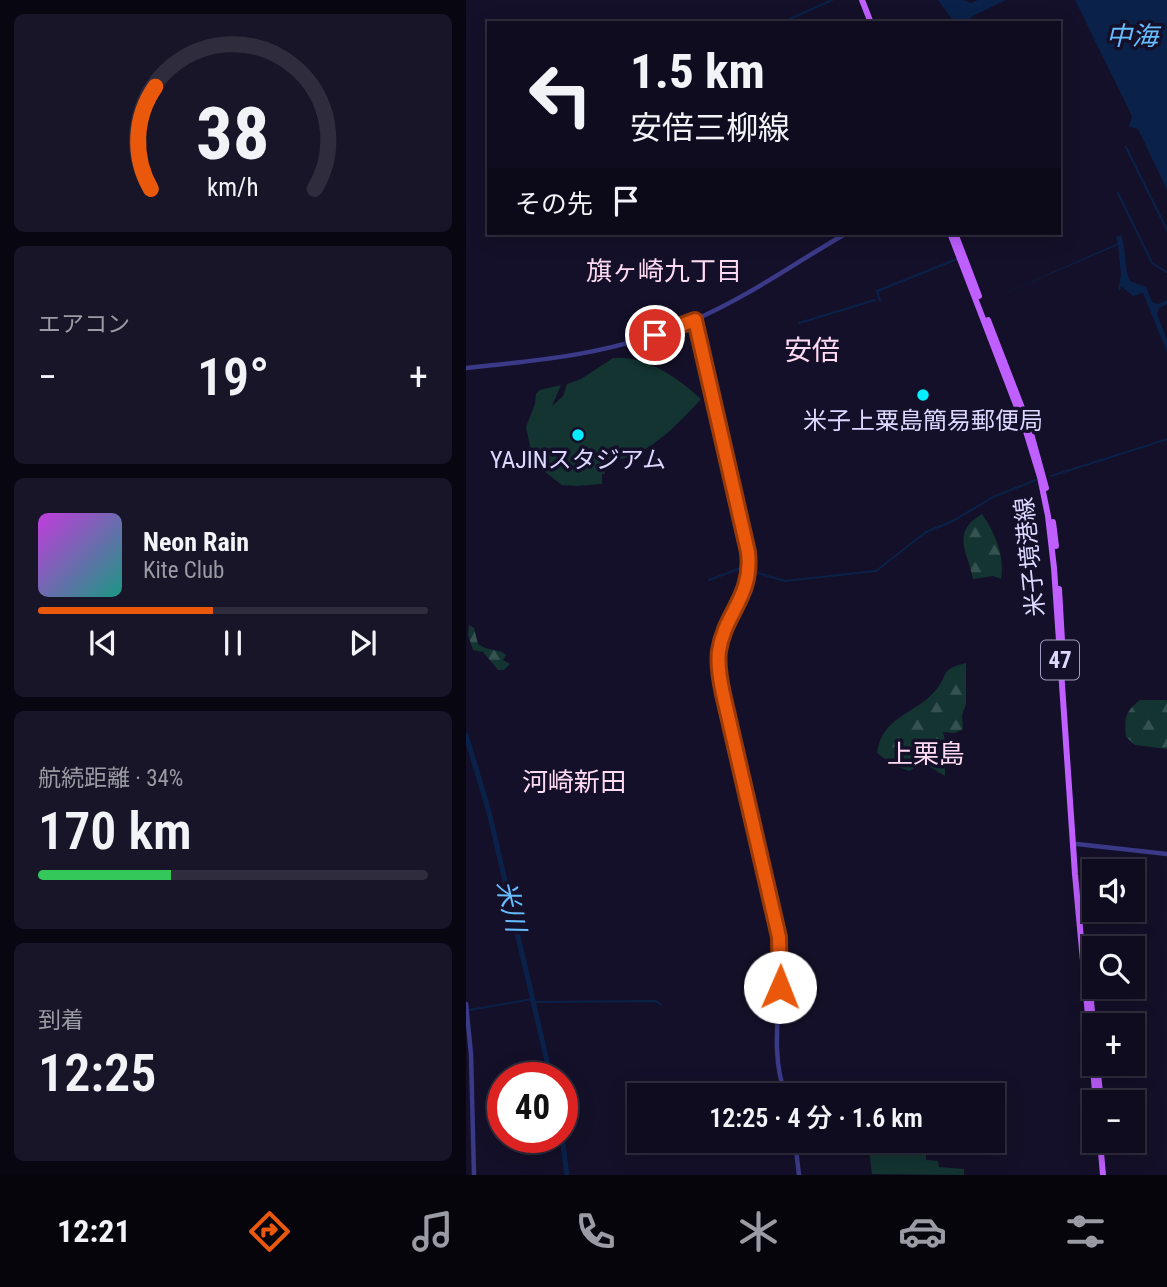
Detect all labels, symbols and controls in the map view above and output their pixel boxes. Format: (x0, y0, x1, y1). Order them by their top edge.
water label: 中海 (1106, 21, 1162, 51)
text: 1.5 km (630, 43, 765, 100)
icon: left (515, 49, 606, 140)
text: 38 (196, 91, 270, 177)
text: 安倍三柳線 (630, 109, 790, 147)
text: km/h (207, 173, 259, 202)
icon: arrive (607, 182, 645, 220)
text: その先 (515, 189, 593, 219)
district label: 旗ヶ崎九丁目 (586, 256, 742, 286)
pin (625, 305, 685, 365)
text: エアコン (38, 311, 130, 338)
icon: arrive (636, 316, 674, 354)
district label: 安倍 (784, 334, 840, 367)
text: 19° (197, 347, 269, 408)
text: − (38, 355, 57, 399)
text: + (409, 355, 428, 399)
marker: 米子上粟島簡易郵便局 (915, 387, 931, 403)
place label: 米子上粟島簡易郵便局 (803, 407, 1043, 435)
marker: YAJINスタジアム (570, 427, 586, 443)
place label: YAJINスタジアム (490, 446, 666, 474)
street label: 米子境港線 (1010, 496, 1050, 618)
text: Neon Rain (143, 527, 249, 557)
text: Kite Club (143, 557, 224, 584)
icon: previous (84, 624, 122, 662)
icon: pause (214, 624, 252, 662)
icon: next (344, 624, 382, 662)
road number: 47 (1041, 640, 1079, 680)
district label: 上栗島 (887, 739, 965, 769)
text: 航続距離 · 34% (38, 765, 183, 792)
district label: 河崎新田 (522, 767, 626, 797)
text: 170 km (38, 801, 192, 862)
map controls (1082, 859, 1145, 1153)
button: sound (1082, 859, 1145, 922)
water label: 米川 (491, 877, 532, 938)
button: search (1082, 936, 1145, 999)
position arrow (743, 950, 817, 1024)
text: 到着 (38, 1007, 84, 1034)
button: + (1082, 1013, 1145, 1076)
text: 12:25 (38, 1043, 156, 1104)
speed limit sign: 40 (487, 1062, 578, 1153)
button: − (1082, 1090, 1145, 1153)
text: 12:25 · 4 分 · 1.6 km (709, 1103, 923, 1133)
icon: directions (245, 1207, 294, 1256)
icon: music (408, 1207, 457, 1256)
icon: phone (571, 1207, 620, 1256)
icon: climate (734, 1207, 783, 1256)
icon: car (898, 1207, 947, 1256)
icon: filters (1061, 1207, 1110, 1256)
text: 12:21 (57, 1212, 131, 1250)

